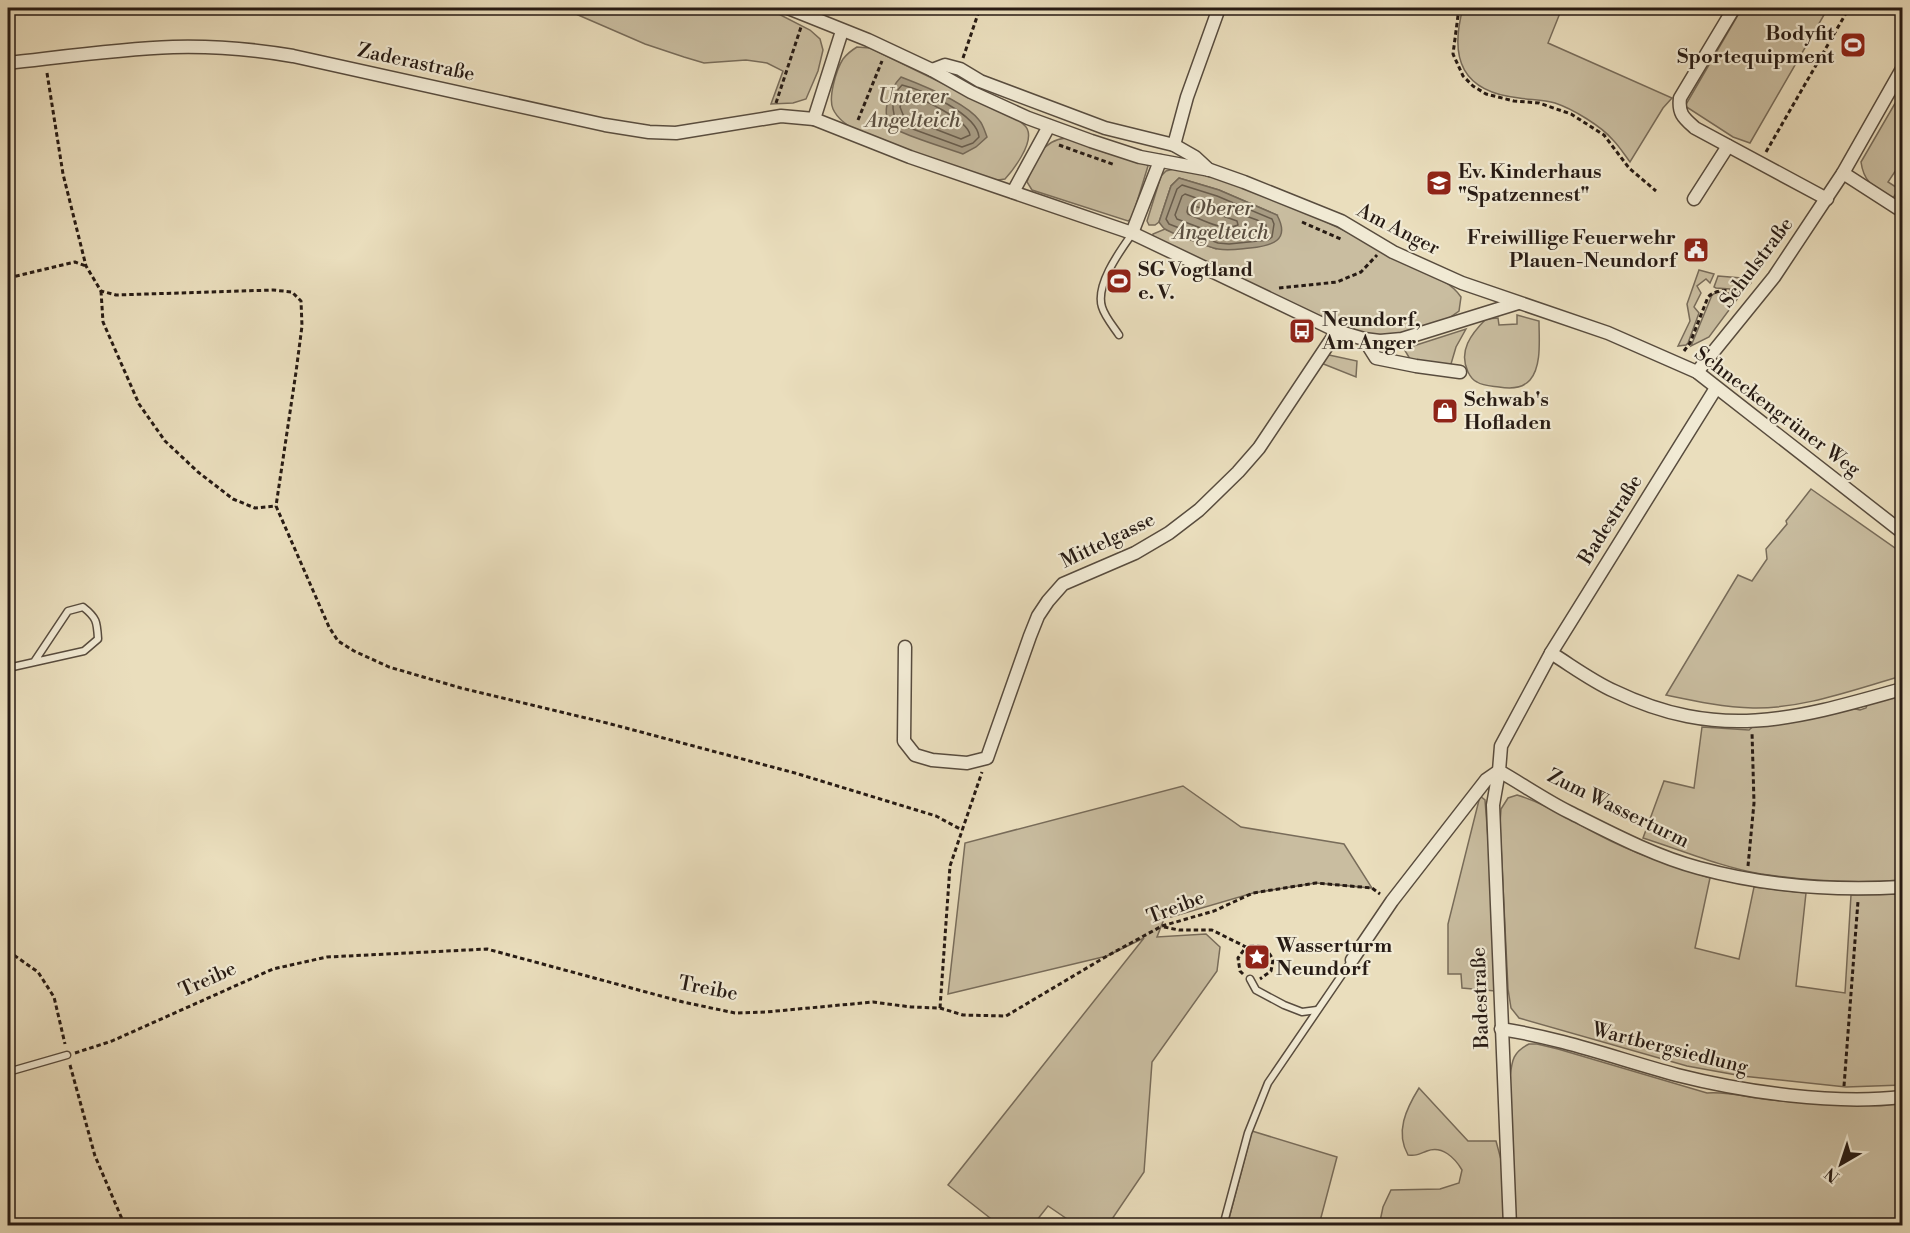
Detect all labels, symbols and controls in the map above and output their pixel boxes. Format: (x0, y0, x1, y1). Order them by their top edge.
place label: Bodyfit Sportequipment (1677, 22, 1835, 70)
sports icon: Bodyfit Sportequipment (1838, 30, 1868, 60)
street label: Zaderastraße (355, 38, 477, 88)
water label: Unterer Angelteich (863, 84, 961, 134)
place label: Ev. Kinderhaus "Spatzennest" (1458, 160, 1602, 208)
school or university icon: Ev. Kinderhaus "Spatzennest" (1424, 168, 1454, 198)
water label: Oberer Angelteich (1171, 196, 1269, 246)
street label: Am Anger (1351, 198, 1444, 262)
street label: Schulstraße (1715, 213, 1799, 313)
place label: Freiwillige Feuerwehr Plauen-Neundorf (1467, 226, 1679, 274)
public building icon: Freiwillige Feuerwehr Plauen-Neundorf (1681, 235, 1711, 265)
place label: SG Vogtland e. V. (1138, 258, 1254, 306)
sports icon: SG Vogtland e. V. (1104, 266, 1134, 296)
place label: Neundorf, Am Anger (1321, 308, 1421, 356)
bus stop icon: Neundorf, Am Anger (1287, 316, 1317, 346)
street label: Schneckengrüner Weg (1689, 341, 1865, 483)
place label: Schwab's Hofladen (1464, 388, 1552, 436)
shop icon: Schwab's Hofladen (1430, 396, 1460, 426)
street label: Badestraße (1573, 470, 1649, 571)
street label: Mittelgasse (1057, 507, 1159, 575)
street label: Zum Wasserturm (1543, 764, 1694, 854)
street label: Treibe (1144, 886, 1208, 930)
place label: Wasserturm Neundorf (1275, 934, 1392, 982)
place icon: Wasserturm Neundorf (1242, 942, 1272, 972)
street label: Badestraße (1467, 947, 1495, 1050)
street label: Treibe (176, 956, 240, 1004)
street label: Treibe (676, 971, 740, 1007)
street label: Wartbergsiedlung (1588, 1017, 1751, 1081)
north arrow (1811, 1134, 1871, 1194)
text: N (1821, 1163, 1843, 1187)

